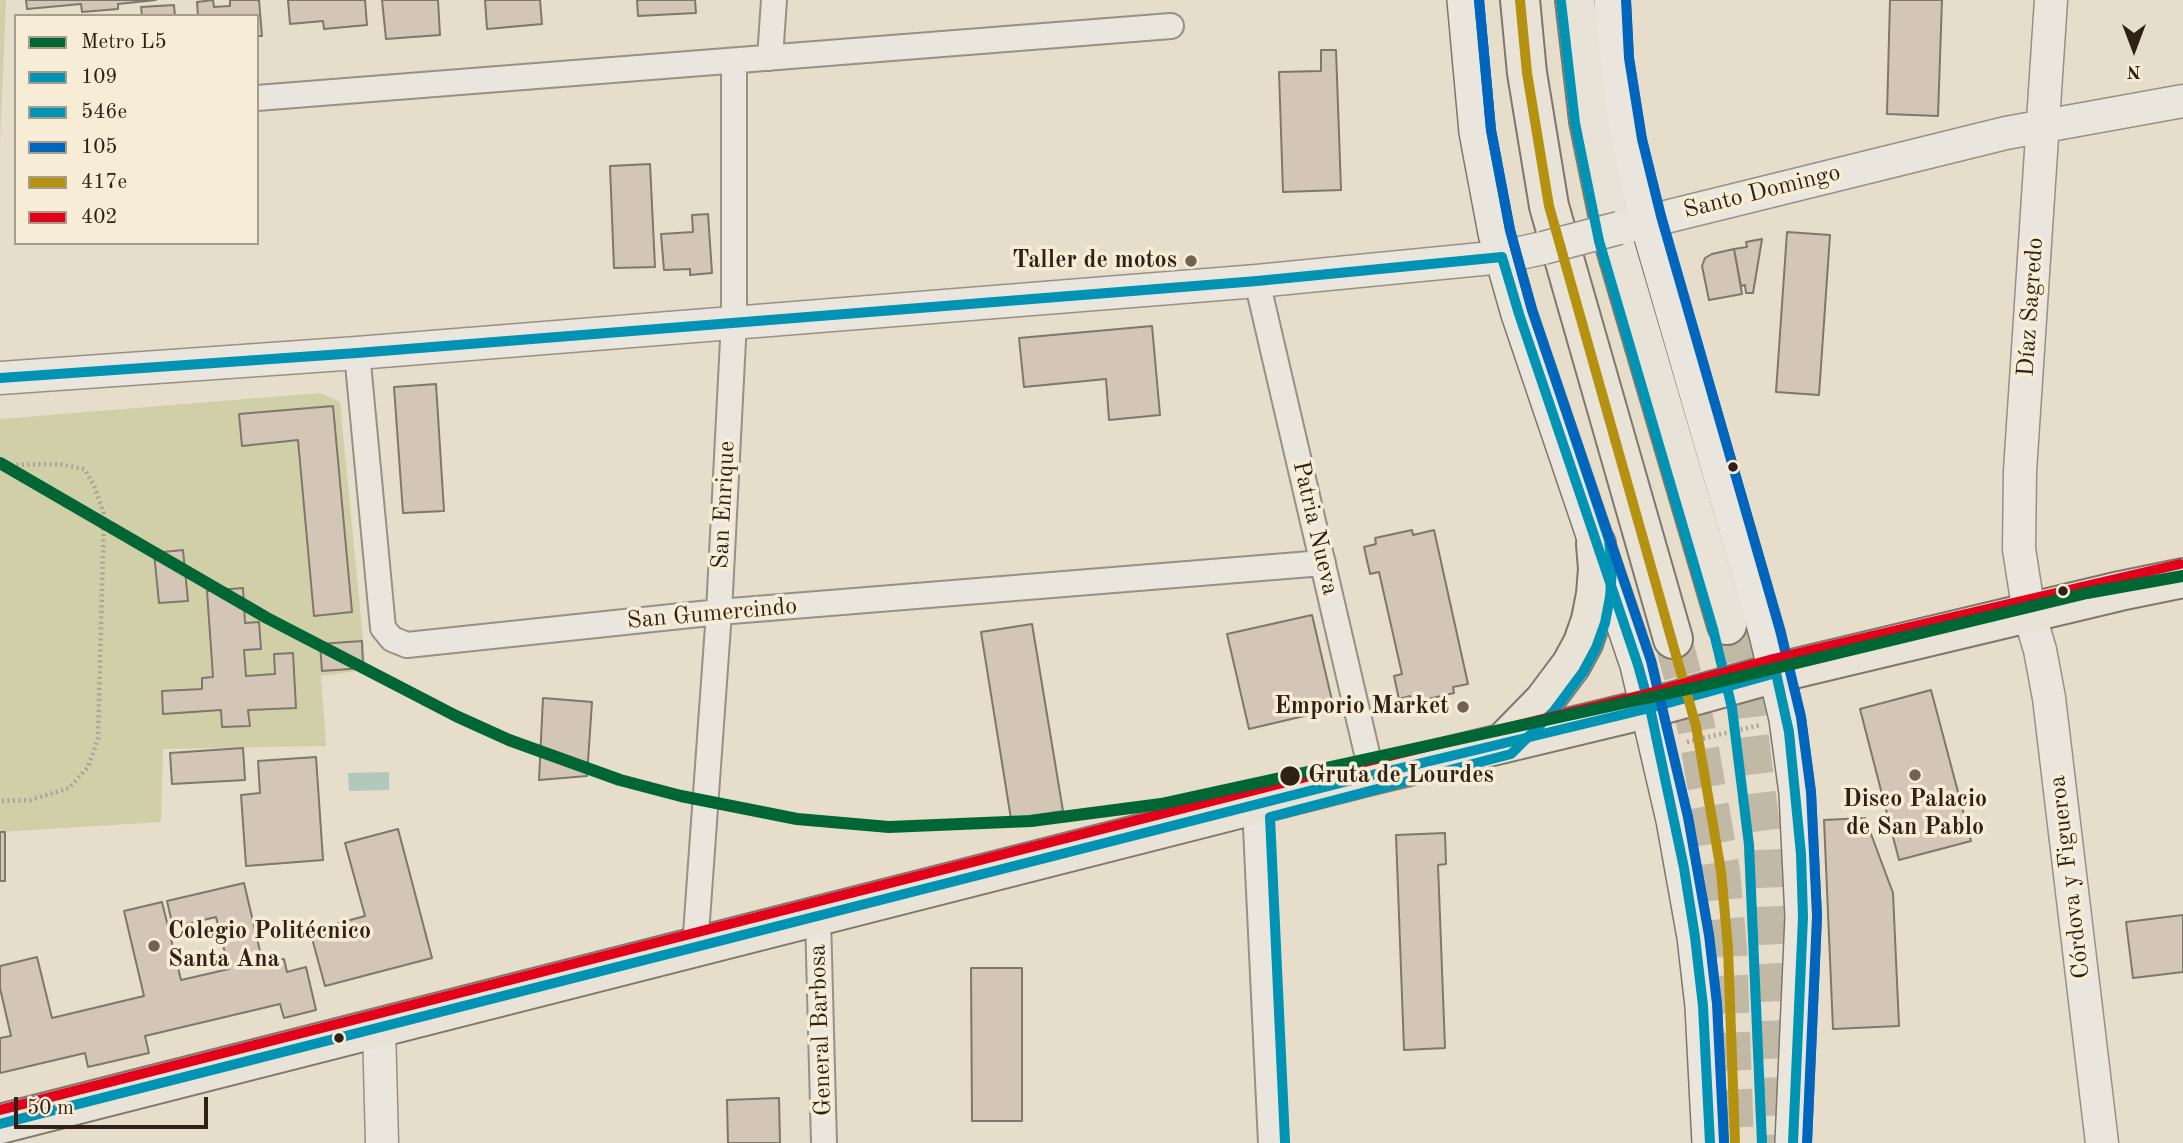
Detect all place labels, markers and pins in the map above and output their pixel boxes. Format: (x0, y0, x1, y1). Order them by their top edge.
place label: Taller de motos (1012, 247, 1177, 275)
marker: Taller de motos (1183, 253, 1199, 269)
unlabelled marker (1726, 460, 1740, 474)
unlabelled marker (2056, 584, 2070, 598)
place label: Emporio Market (1274, 693, 1449, 721)
marker: Emporio Market (1455, 699, 1471, 715)
place label: Gruta de Lourdes (1308, 762, 1494, 790)
marker: Gruta de Lourdes (1278, 764, 1302, 788)
marker: Disco Palacio de San Pablo (1907, 767, 1923, 783)
place label: Disco Palacio de San Pablo (1843, 786, 1987, 842)
place label: Colegio Politécnico Santa Ana (168, 918, 371, 974)
marker: Colegio Politécnico Santa Ana (146, 938, 162, 954)
unlabelled marker (332, 1031, 346, 1045)

